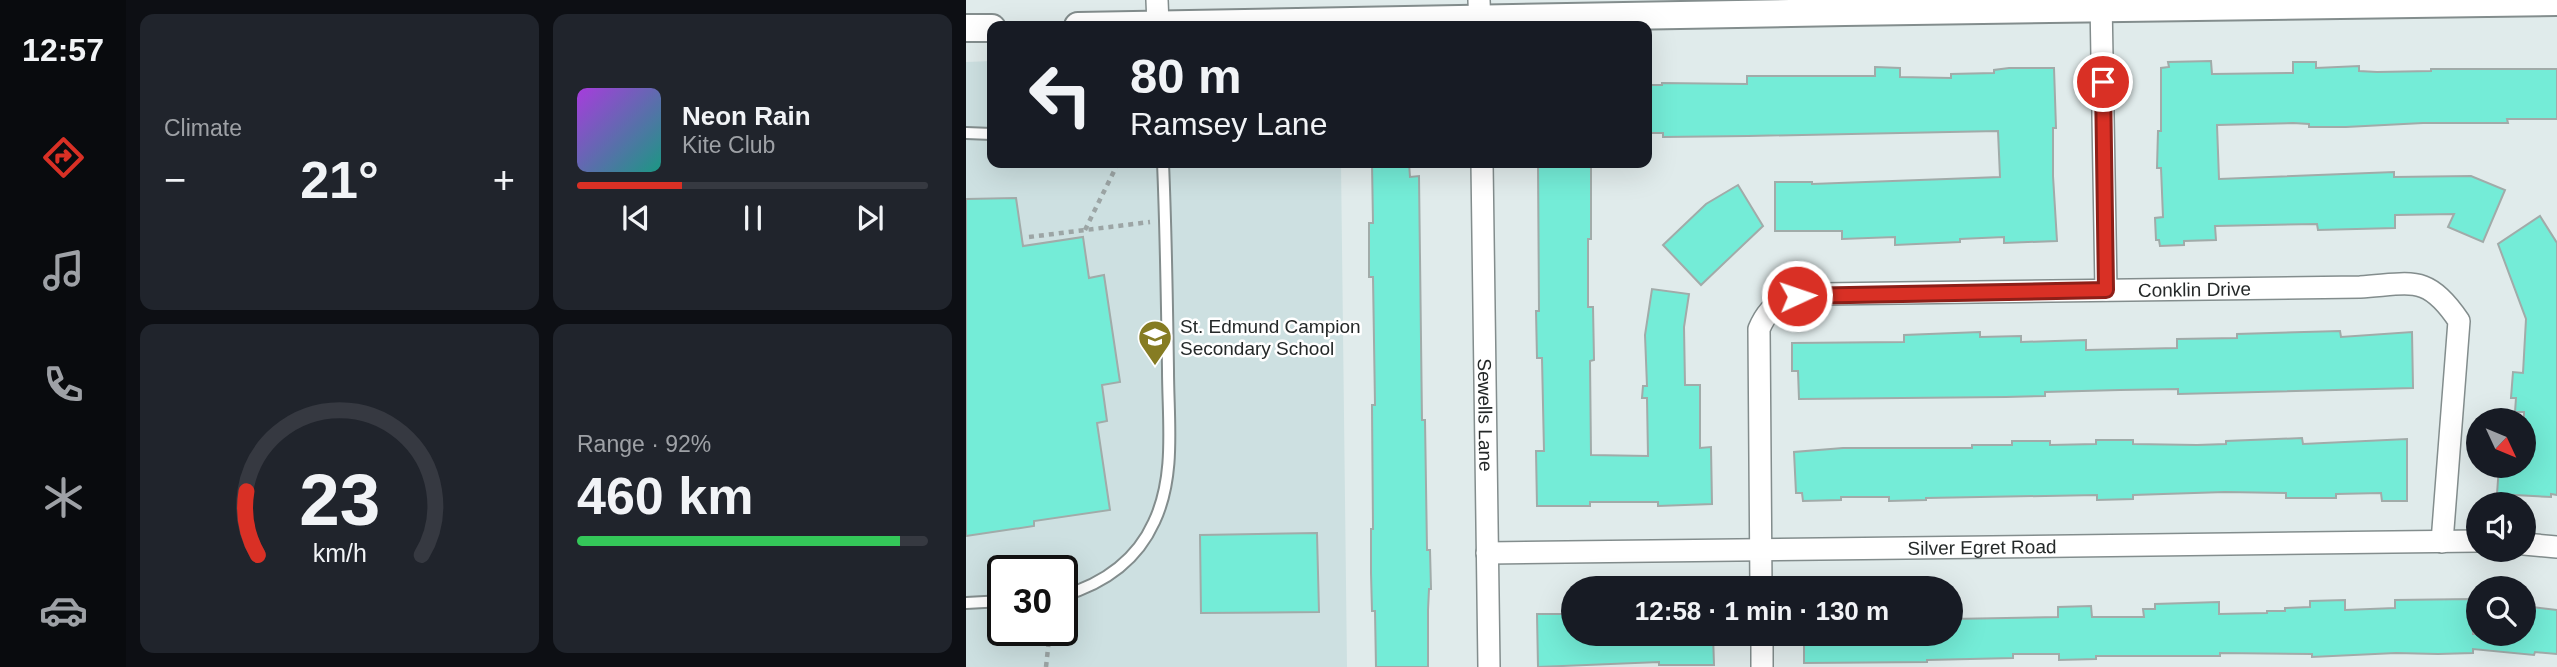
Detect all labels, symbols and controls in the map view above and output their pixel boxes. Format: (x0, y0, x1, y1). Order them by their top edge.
text: 12:57 (22, 32, 104, 68)
icon: left (1015, 49, 1106, 140)
text: 80 m (1130, 49, 1242, 103)
pin (2073, 52, 2133, 112)
icon: arrive (2084, 63, 2122, 101)
text: Neon Rain (682, 101, 811, 131)
text: Ramsey Lane (1130, 106, 1327, 142)
text: Climate (164, 115, 242, 141)
text: Kite Club (682, 132, 775, 158)
icon: directions (39, 133, 88, 182)
text: 21° (300, 151, 379, 209)
text: − (164, 159, 186, 201)
text: + (493, 159, 515, 201)
icon: previous (617, 199, 655, 237)
icon: pause (734, 199, 772, 237)
icon: next (851, 199, 889, 237)
icon: music (39, 246, 88, 295)
position arrow (1760, 259, 1834, 333)
street label: Conklin Drive (2138, 278, 2251, 300)
place label: St. Edmund Campion Secondary School (1180, 316, 1361, 359)
school or university icon: St. Edmund Campion Secondary School (1136, 318, 1174, 367)
street label: Sewells Lane (1474, 358, 1497, 472)
icon: phone (39, 360, 88, 409)
north arrow (2466, 408, 2536, 478)
map controls (2466, 408, 2536, 646)
text: Range · 92% (577, 431, 711, 457)
text: 23 (299, 459, 380, 540)
text: 460 km (577, 467, 753, 525)
icon: climate (39, 473, 88, 522)
button: sound (2466, 492, 2536, 562)
street label: Silver Egret Road (1907, 536, 2057, 558)
text: km/h (312, 538, 367, 566)
speed limit sign: 30 (987, 555, 1078, 646)
button: search (2466, 576, 2536, 646)
icon: car (39, 586, 88, 635)
text: 12:58 · 1 min · 130 m (1635, 596, 1889, 626)

